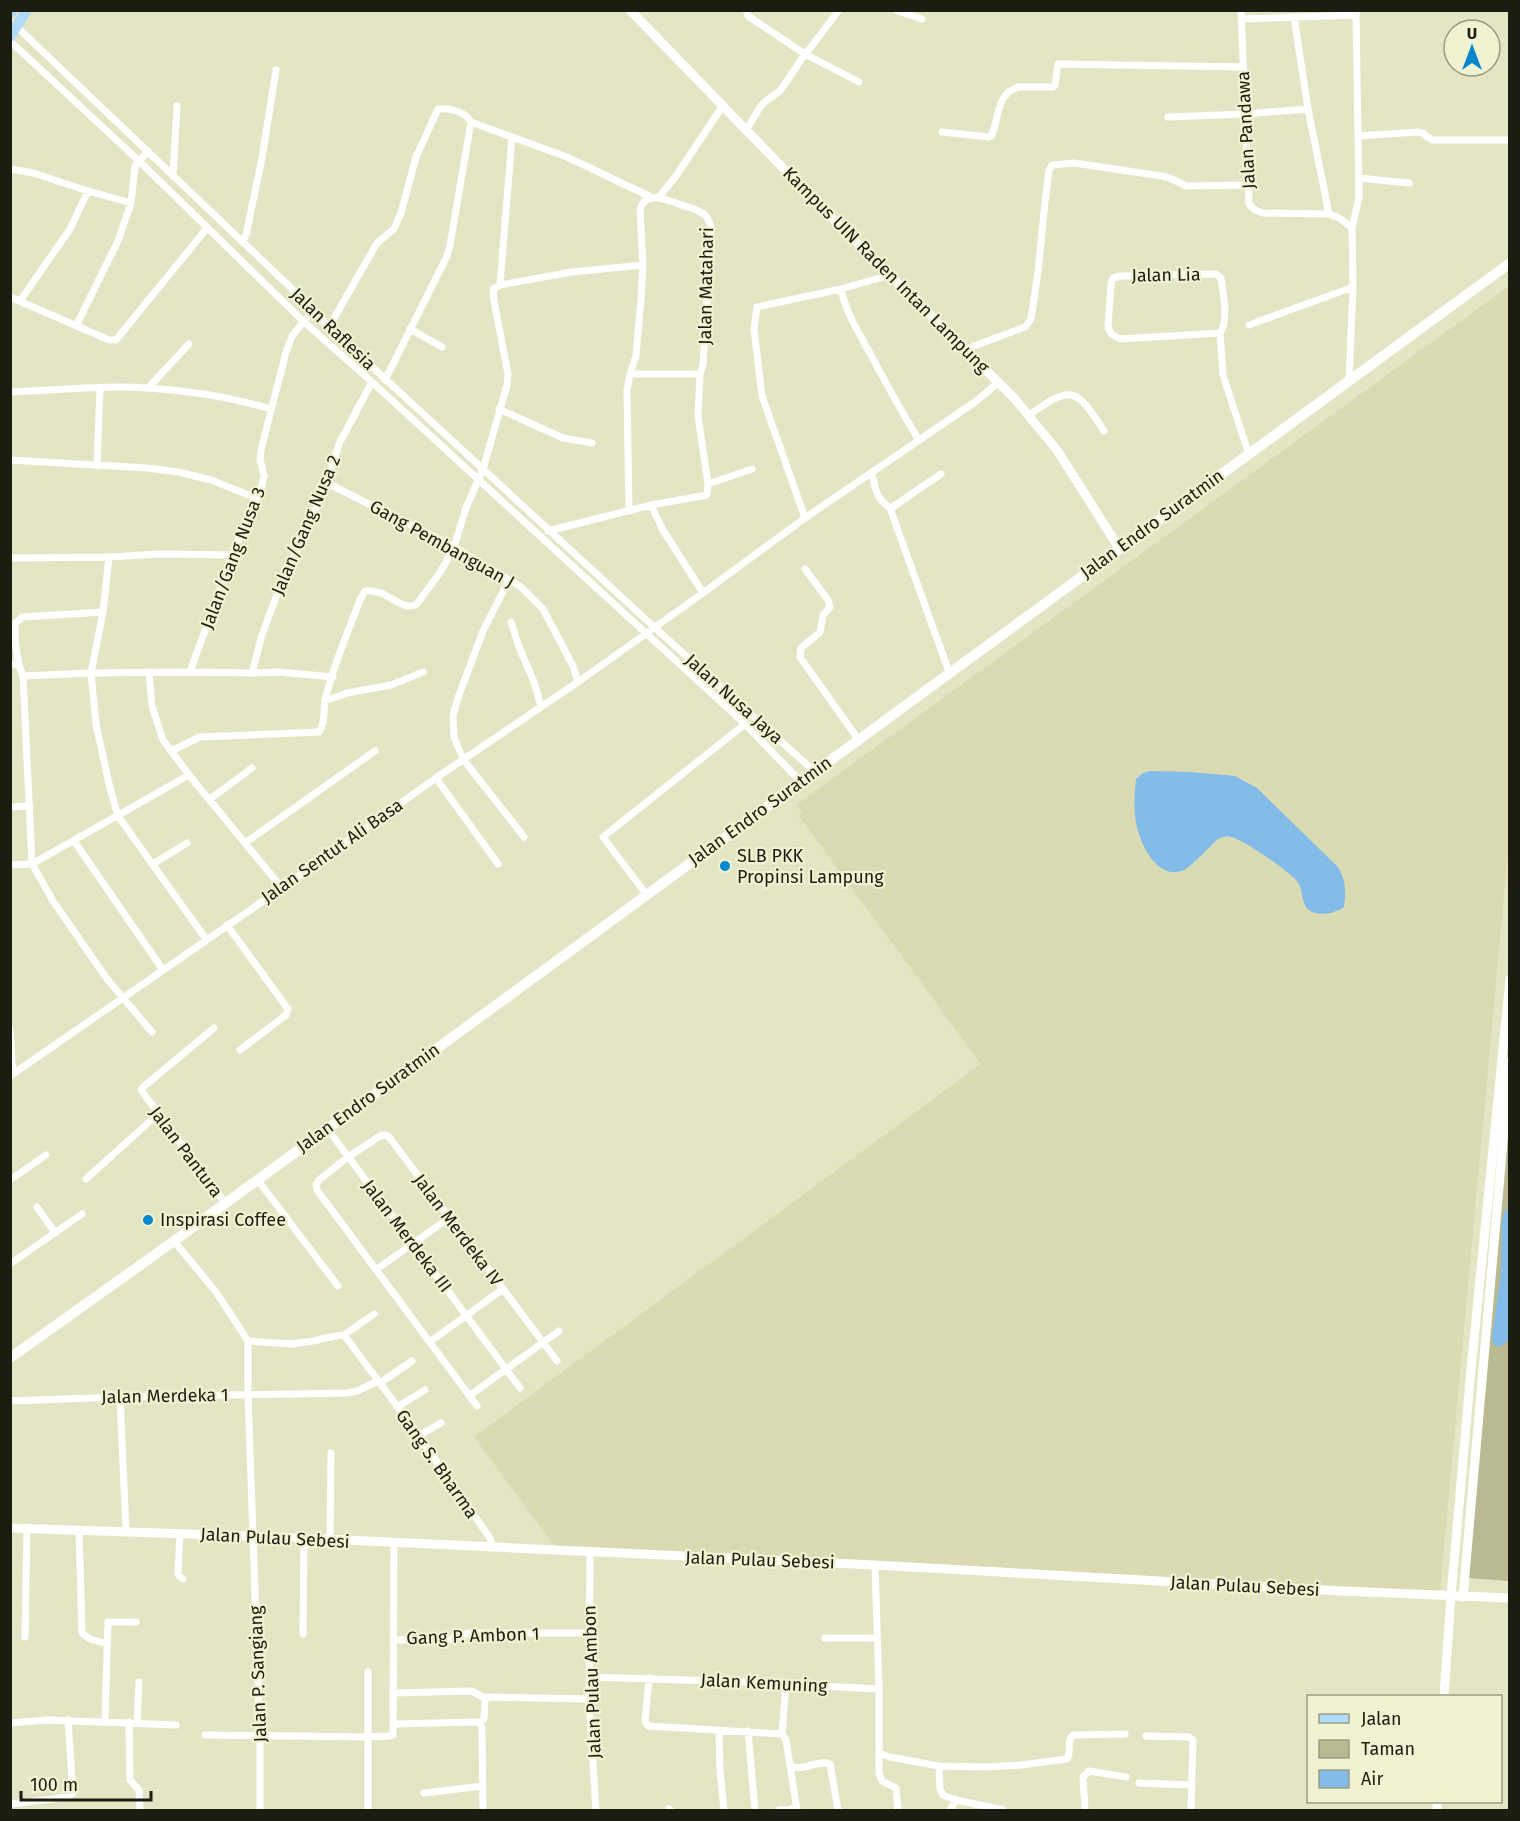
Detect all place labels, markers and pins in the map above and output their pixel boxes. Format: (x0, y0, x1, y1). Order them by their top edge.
place label: SLB PKK Propinsi Lampung (737, 845, 884, 888)
marker: SLB PKK Propinsi Lampung (718, 859, 732, 873)
place label: Inspirasi Coffee (160, 1209, 286, 1231)
marker: Inspirasi Coffee (141, 1213, 155, 1227)

